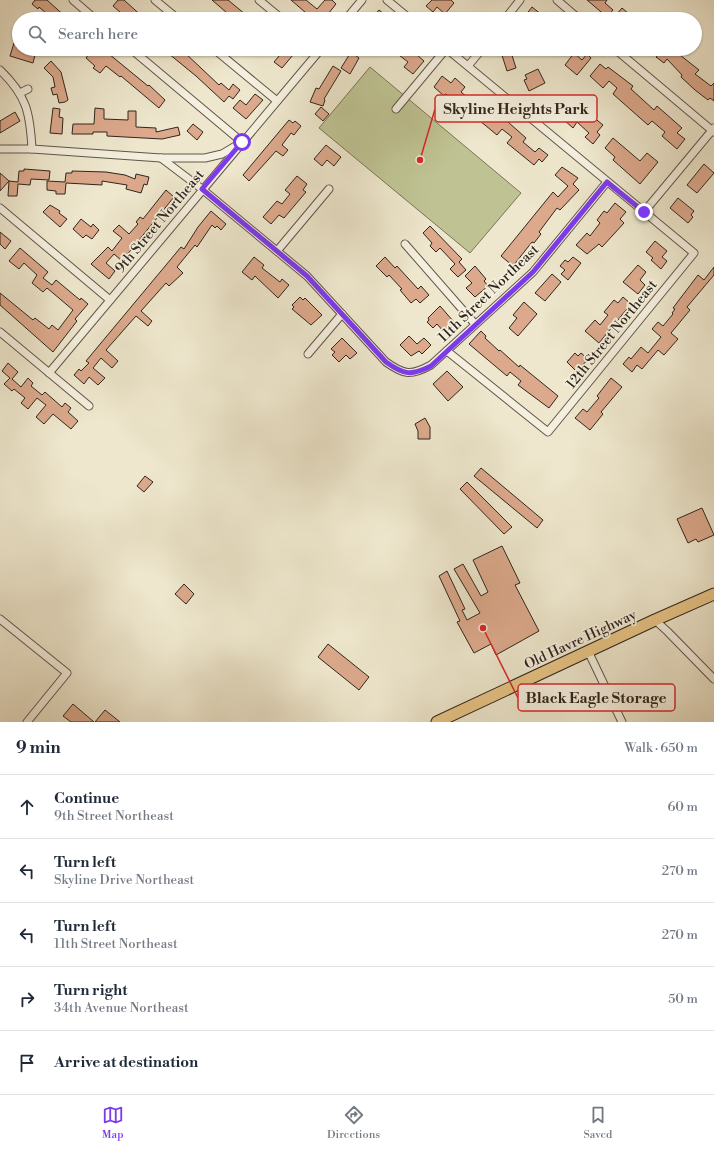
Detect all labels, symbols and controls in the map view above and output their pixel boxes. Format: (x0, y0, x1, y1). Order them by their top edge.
search box (12, 12, 702, 56)
icon: search (26, 23, 48, 45)
text: Search here (58, 25, 138, 44)
callout: Skyline Heights Park (435, 95, 597, 122)
text: Skyline Heights Park (443, 100, 590, 119)
route start (233, 133, 251, 151)
street label: 9th Street Northeast (111, 166, 208, 277)
route end (635, 203, 653, 221)
street label: 11th Street Northeast (435, 241, 543, 346)
street label: 12th Street Northeast (562, 277, 661, 393)
street label: Old Havre Highway (521, 606, 640, 674)
callout: Black Eagle Storage (518, 684, 675, 711)
text: Black Eagle Storage (525, 689, 667, 708)
text: 9 min (16, 737, 61, 759)
text: Walk · 650 m (625, 740, 698, 756)
text: Continue (54, 789, 119, 808)
icon: ahead (16, 796, 38, 818)
text: 60 m (667, 799, 698, 815)
text: 9th Street Northeast (54, 808, 174, 824)
text: Turn left (54, 853, 116, 872)
icon: left (16, 860, 38, 882)
text: 270 m (662, 863, 698, 879)
text: Skyline Drive Northeast (54, 872, 194, 888)
text: Turn left (54, 917, 116, 936)
icon: left (16, 924, 38, 946)
text: 270 m (662, 927, 698, 943)
text: 11th Street Northeast (54, 936, 178, 952)
text: Turn right (54, 981, 128, 1000)
icon: right (16, 988, 38, 1010)
text: 50 m (668, 991, 698, 1007)
text: 34th Avenue Northeast (54, 1000, 189, 1016)
icon: arrive (16, 1052, 38, 1074)
text: Arrive at destination (54, 1053, 198, 1072)
tab: Map (102, 1104, 124, 1142)
tab: Directions (327, 1104, 380, 1142)
tab: Saved (583, 1104, 612, 1142)

